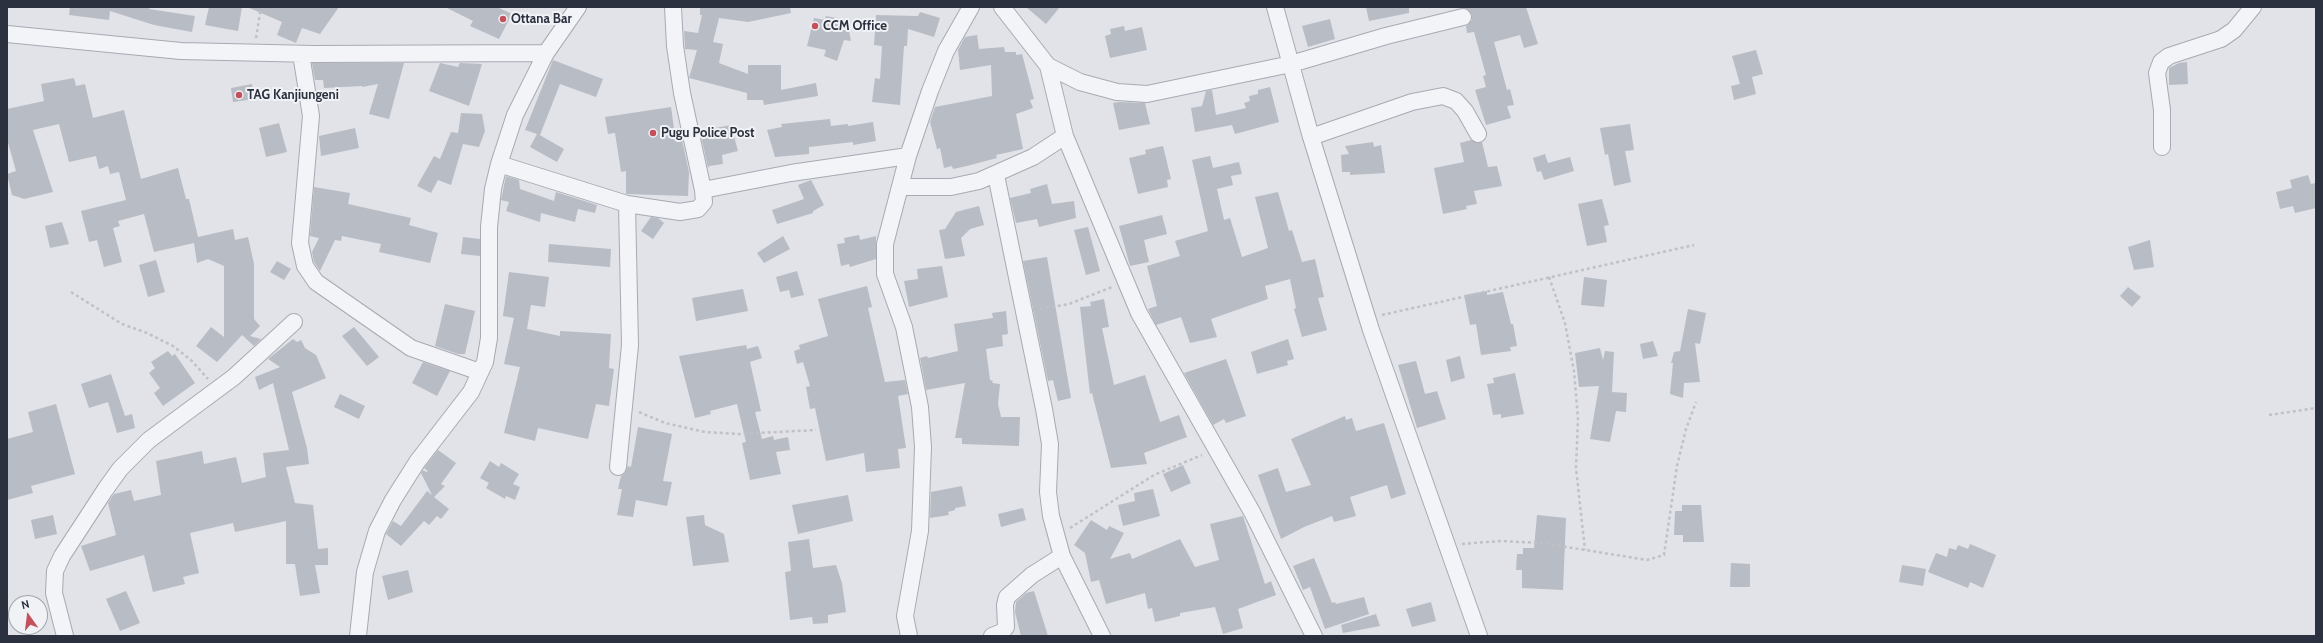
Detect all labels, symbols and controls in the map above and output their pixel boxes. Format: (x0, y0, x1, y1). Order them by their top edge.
place label: Ottana Bar (511, 11, 572, 27)
marker: Ottana Bar (498, 14, 508, 24)
place label: CCM Office (823, 18, 887, 34)
marker: CCM Office (810, 21, 820, 31)
place label: TAG Kanjiungeni (247, 87, 339, 103)
marker: TAG Kanjiungeni (234, 90, 244, 100)
place label: Pugu Police Post (661, 125, 754, 141)
marker: Pugu Police Post (648, 128, 658, 138)
north arrow (8, 595, 48, 635)
text: N (20, 597, 31, 612)

